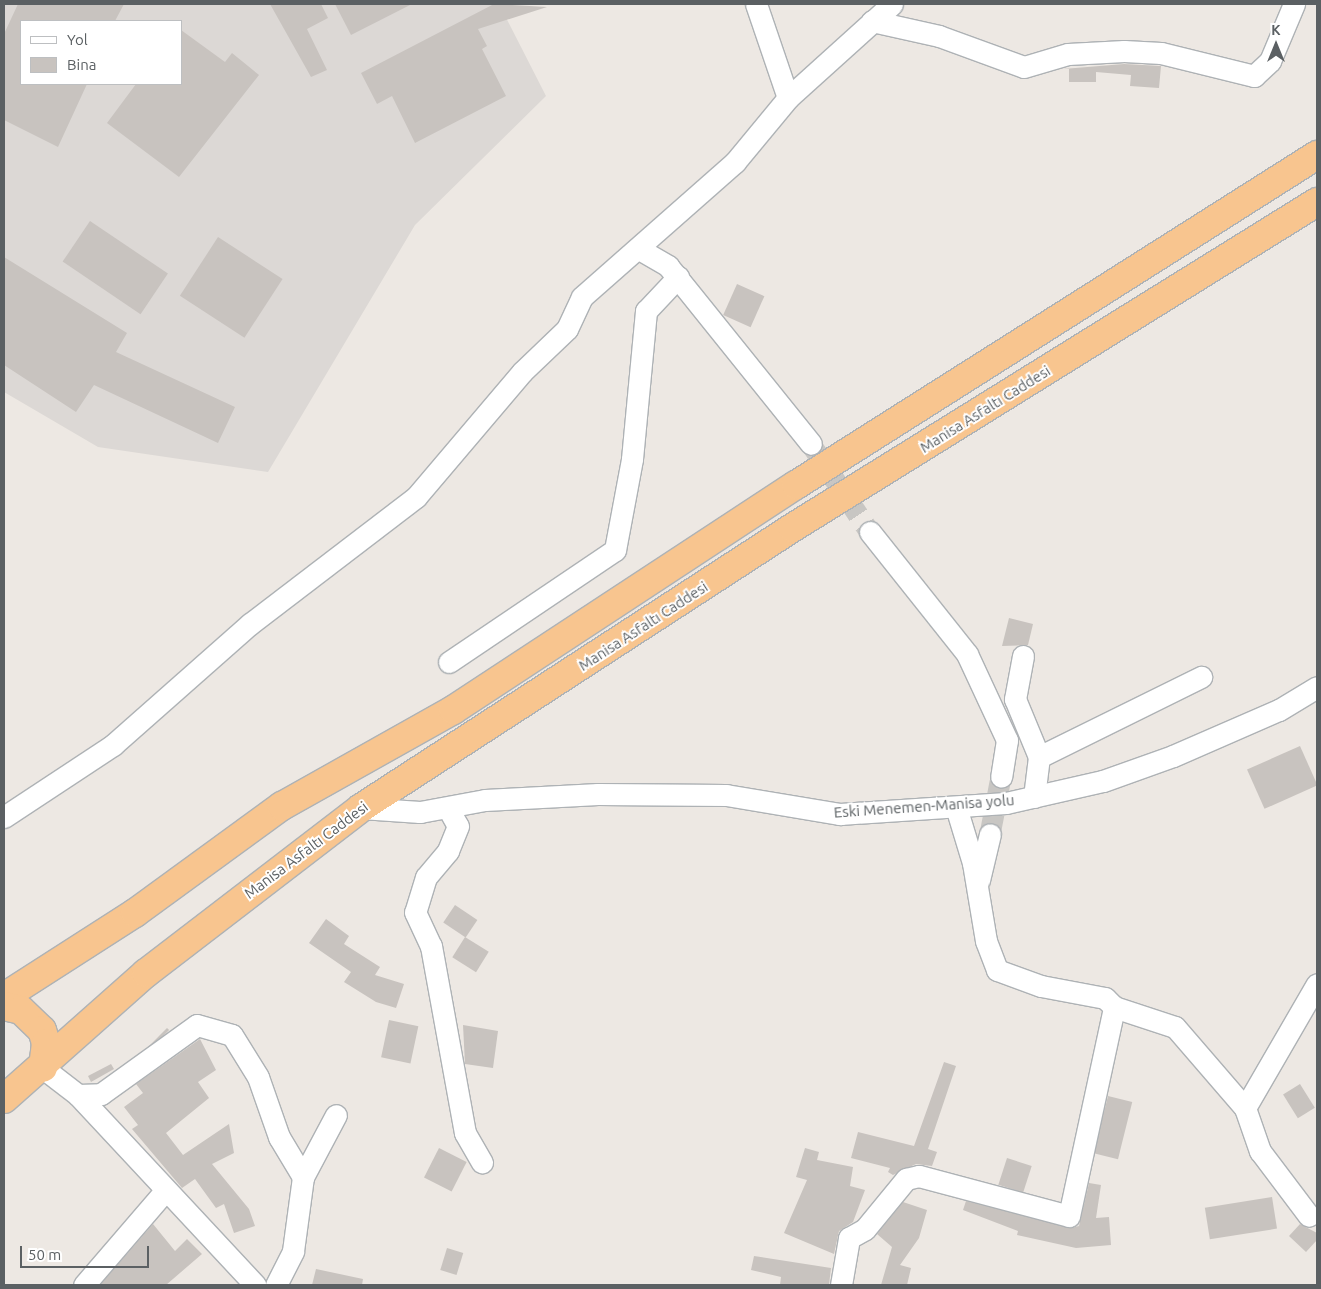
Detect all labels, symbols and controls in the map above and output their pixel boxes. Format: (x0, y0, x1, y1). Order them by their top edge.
legend (20, 20, 182, 85)
north arrow (1251, 20, 1301, 70)
text: K (1271, 22, 1281, 38)
text: Yol (67, 31, 88, 48)
text: Bina (67, 56, 96, 73)
street label: Manisa Asfaltı Caddesi (917, 362, 1053, 456)
street label: Manisa Asfaltı Caddesi (575, 578, 711, 674)
street label: Eski Menemen-Manisa yolu (833, 791, 1015, 821)
street label: Manisa Asfaltı Caddesi (241, 798, 371, 902)
scale bar (22, 1236, 151, 1268)
text: 50 m (28, 1246, 61, 1263)

